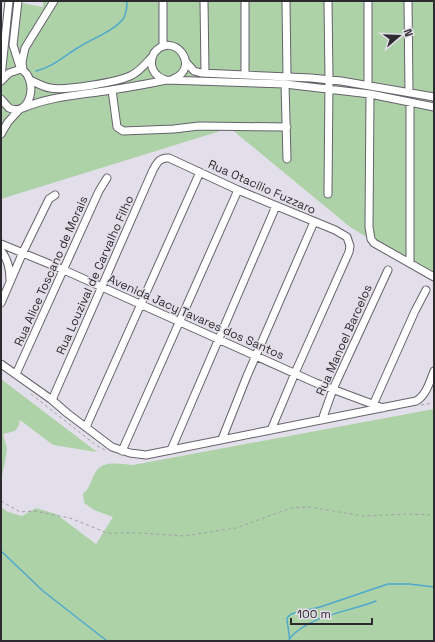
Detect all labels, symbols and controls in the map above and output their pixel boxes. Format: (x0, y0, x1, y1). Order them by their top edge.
north arrow (379, 16, 419, 56)
text: N (401, 27, 416, 39)
street label: Rua Otacílio Fuzzaro (205, 156, 319, 218)
street label: Rua Alice Toscano de Morais (11, 193, 91, 349)
street label: Rua Louzival de Carvalho Filho (53, 193, 137, 357)
street label: Avenida Jacy Tavares dos Santos (105, 271, 287, 363)
street label: Rua Manoel Barcelos (312, 282, 376, 398)
scale bar (291, 600, 372, 626)
text: 100 m (297, 606, 331, 622)

